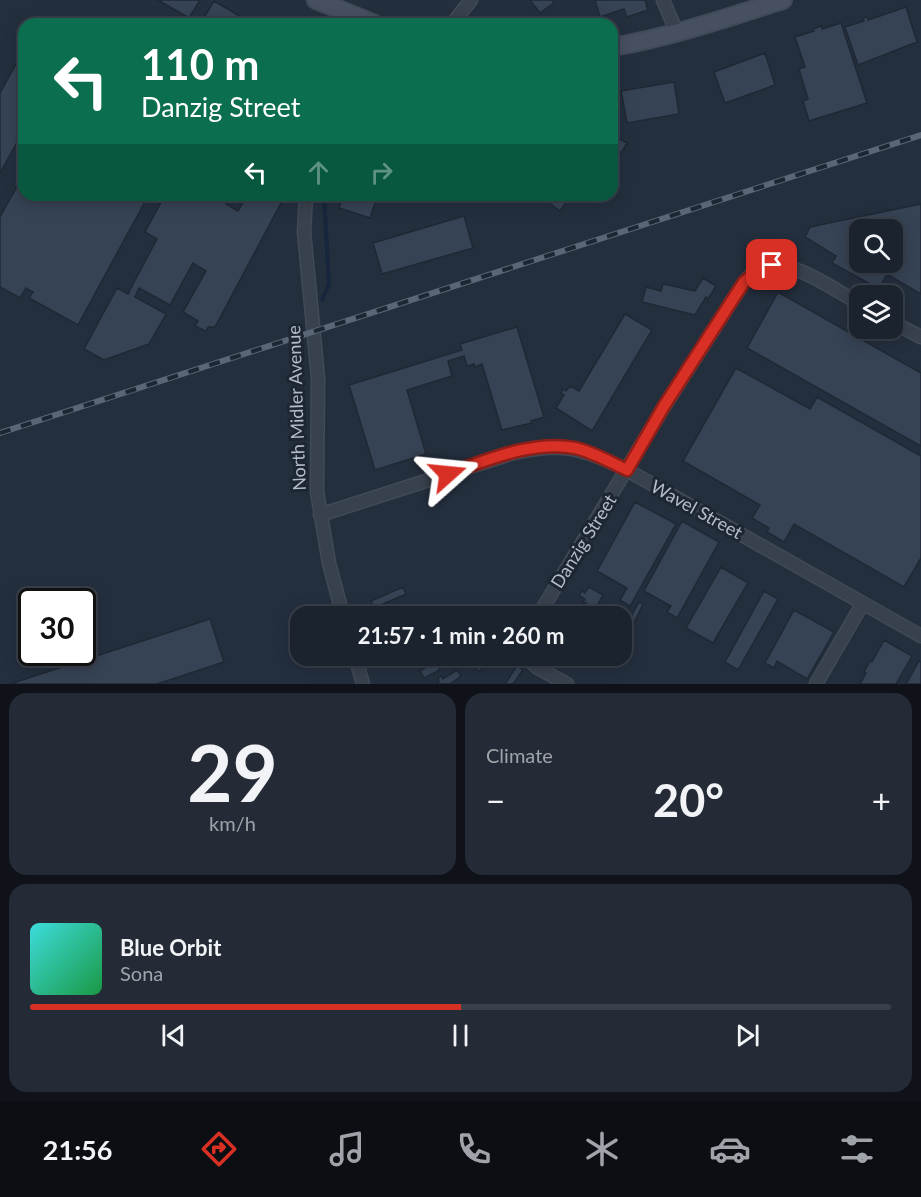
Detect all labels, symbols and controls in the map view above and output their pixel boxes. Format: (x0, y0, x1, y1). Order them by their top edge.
text: 110 m (141, 39, 259, 89)
icon: left (42, 42, 120, 120)
text: Danzig Street (141, 90, 300, 123)
icon: left (239, 156, 272, 189)
icon: ahead (302, 156, 335, 189)
icon: right (365, 156, 398, 189)
map controls (849, 219, 903, 339)
button: search (849, 219, 903, 273)
pin (746, 239, 797, 290)
icon: arrive (755, 248, 788, 281)
button: layers (849, 285, 903, 339)
street label: North Midler Avenue (282, 325, 310, 491)
position arrow (416, 442, 480, 506)
street label: Wavel Street (647, 475, 747, 543)
street label: Danzig Street (546, 490, 621, 592)
speed limit sign: 30 (18, 588, 96, 666)
text: 21:57 · 1 min · 260 m (358, 622, 564, 649)
text: 29 (187, 725, 278, 819)
text: Climate (486, 743, 553, 767)
text: 20° (653, 773, 724, 827)
text: − (486, 780, 505, 820)
text: + (872, 780, 891, 820)
text: km/h (209, 811, 256, 835)
text: Blue Orbit (120, 934, 221, 961)
text: Sona (120, 961, 163, 985)
icon: previous (157, 1019, 190, 1052)
icon: pause (444, 1019, 477, 1052)
icon: next (731, 1019, 764, 1052)
icon: directions (198, 1128, 240, 1170)
icon: music (326, 1128, 368, 1170)
icon: phone (453, 1128, 495, 1170)
icon: climate (581, 1128, 623, 1170)
icon: car (709, 1128, 751, 1170)
icon: filters (836, 1128, 878, 1170)
text: 21:56 (43, 1133, 112, 1166)

